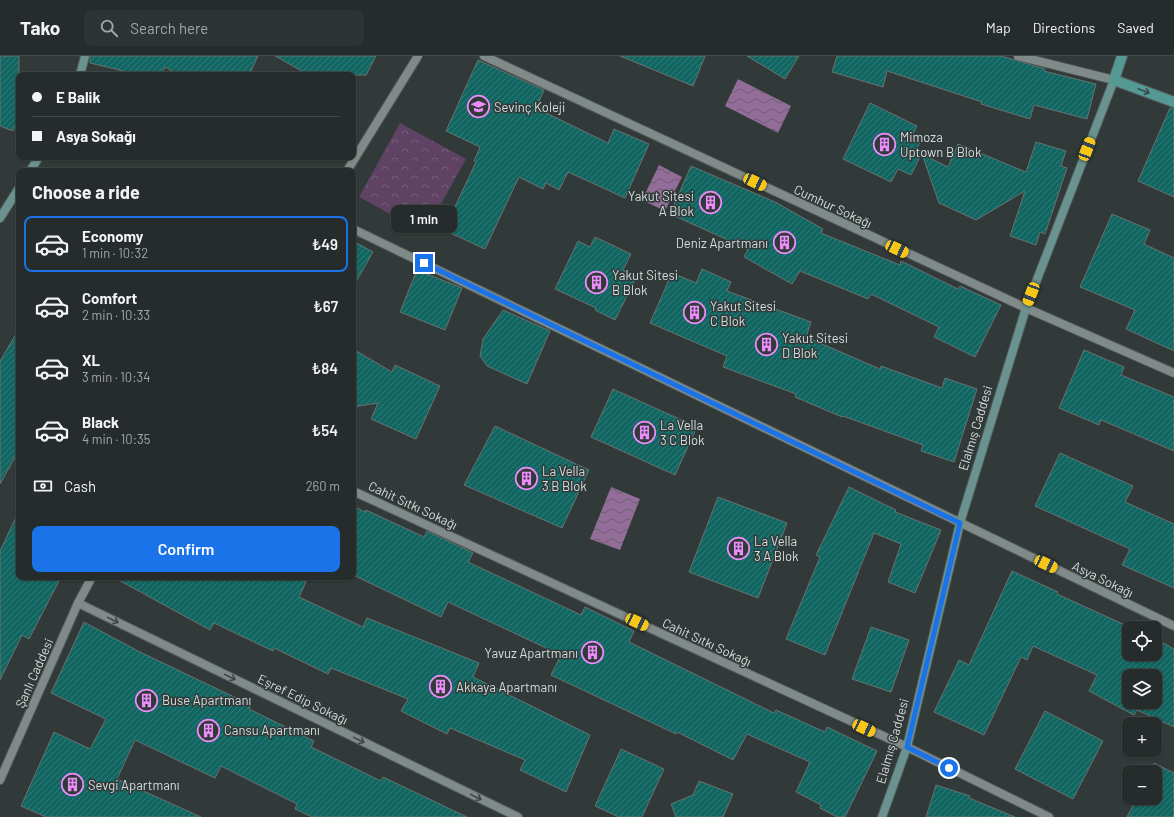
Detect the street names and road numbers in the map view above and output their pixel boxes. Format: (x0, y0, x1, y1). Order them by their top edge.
street label: Cumhur Sokağı (791, 181, 875, 231)
street label: Elalmış Caddesi (954, 384, 996, 472)
street label: Cahit Sıtkı Sokağı (366, 477, 460, 533)
street label: Asya Sokağı (1070, 557, 1136, 601)
street label: Cahit Sıtkı Sokağı (660, 614, 754, 670)
street label: Şanlı Caddesi (12, 636, 56, 710)
street label: Eşref Edip Sokağı (255, 670, 351, 728)
street label: Elalmış Caddesi (872, 697, 912, 785)

